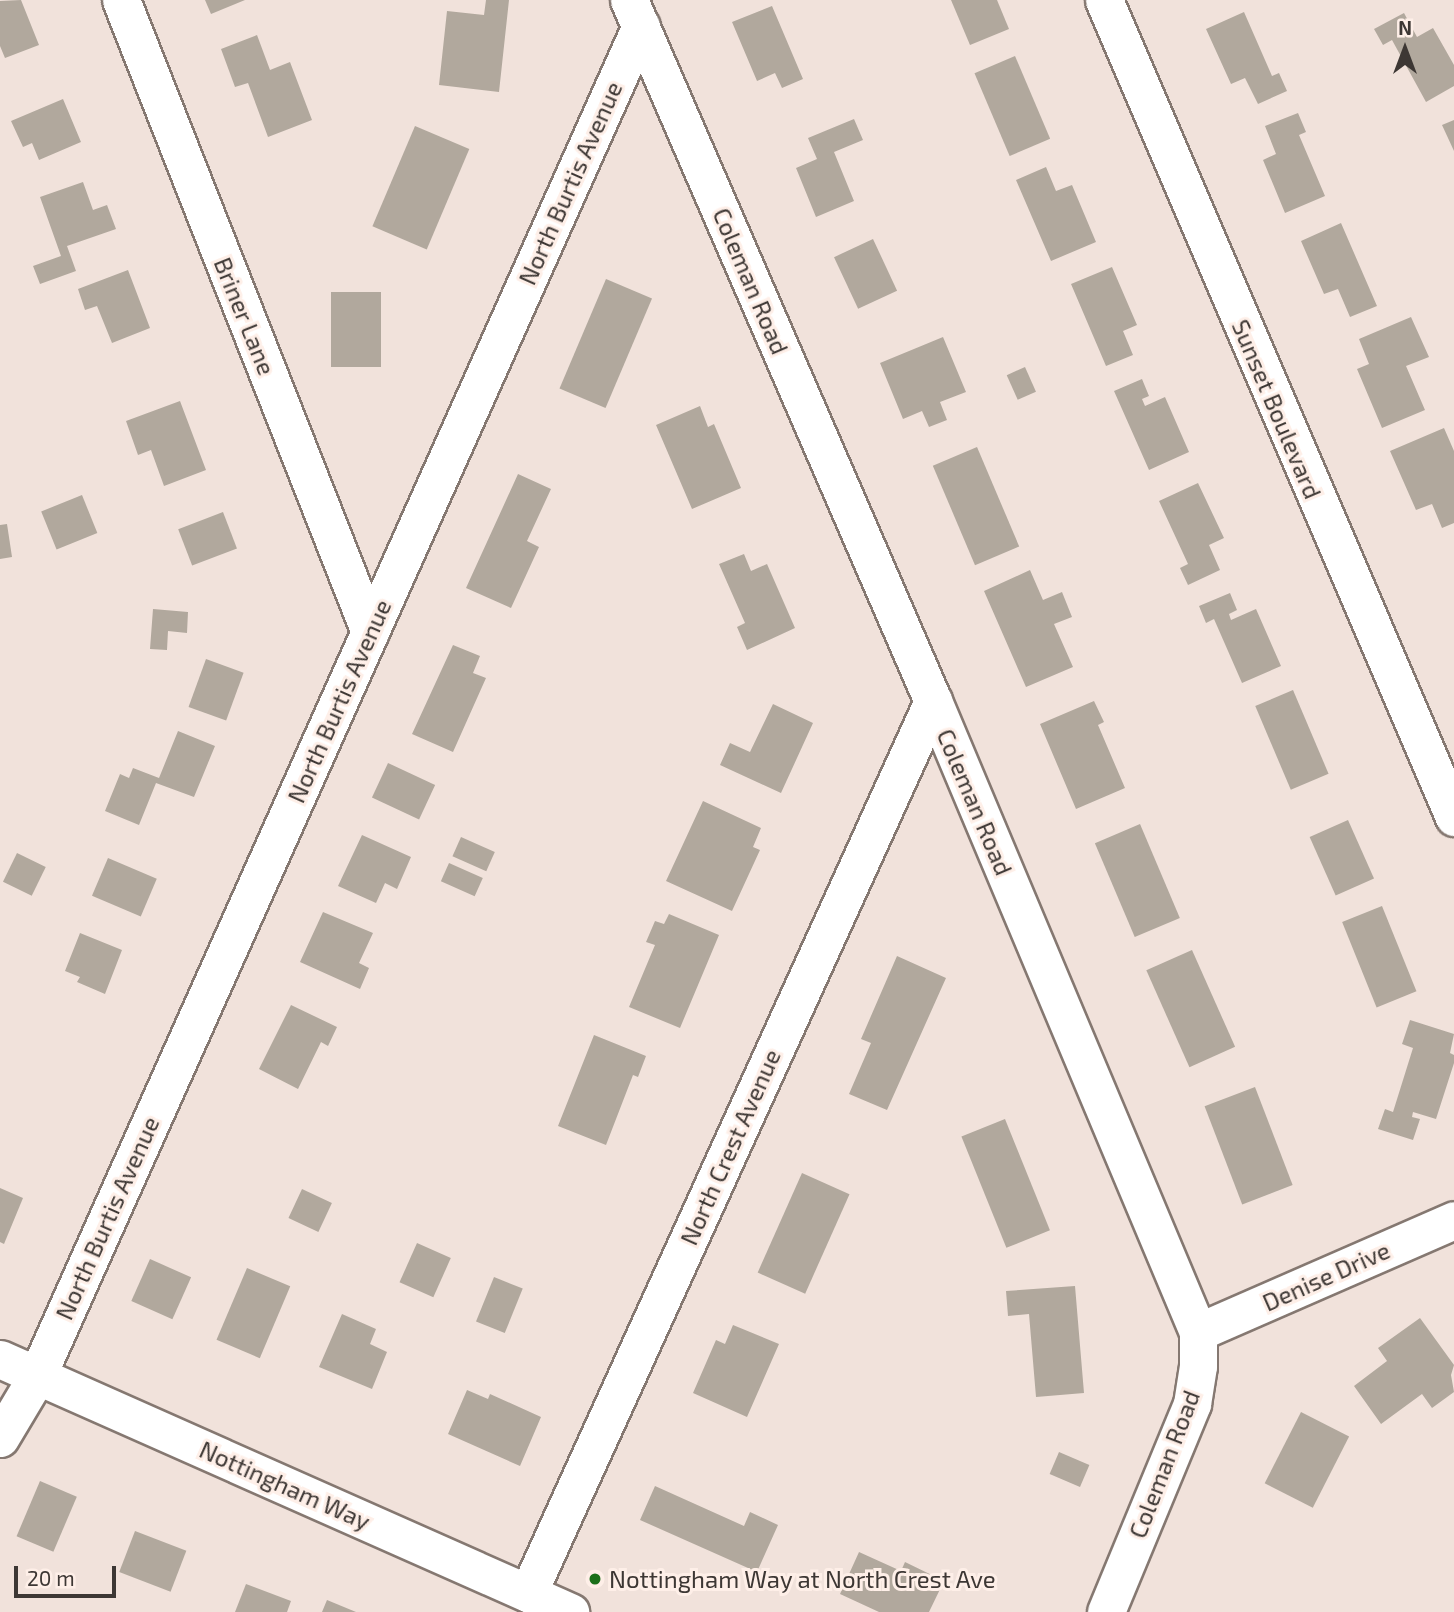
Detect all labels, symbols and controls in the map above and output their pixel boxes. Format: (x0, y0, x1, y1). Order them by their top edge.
north arrow (1370, 14, 1440, 84)
text: N (1398, 16, 1412, 39)
street label: North Burtis Avenue (512, 77, 628, 289)
street label: Coleman Road (707, 204, 795, 358)
street label: Briner Lane (208, 253, 282, 379)
street label: Sunset Boulevard (1226, 315, 1328, 503)
street label: North Burtis Avenue (281, 595, 397, 807)
street label: Coleman Road (931, 725, 1019, 879)
street label: North Crest Avenue (674, 1044, 786, 1250)
street label: North Burtis Avenue (49, 1112, 165, 1324)
street label: Denise Drive (1258, 1235, 1394, 1317)
street label: Coleman Road (1123, 1386, 1205, 1542)
street label: Nottingham Way (195, 1434, 375, 1536)
scale bar (18, 1552, 119, 1596)
text: 20 m (27, 1565, 75, 1590)
place label: Nottingham Way at North Crest Ave (609, 1565, 997, 1593)
marker: Nottingham Way at North Crest Ave (587, 1571, 603, 1587)

